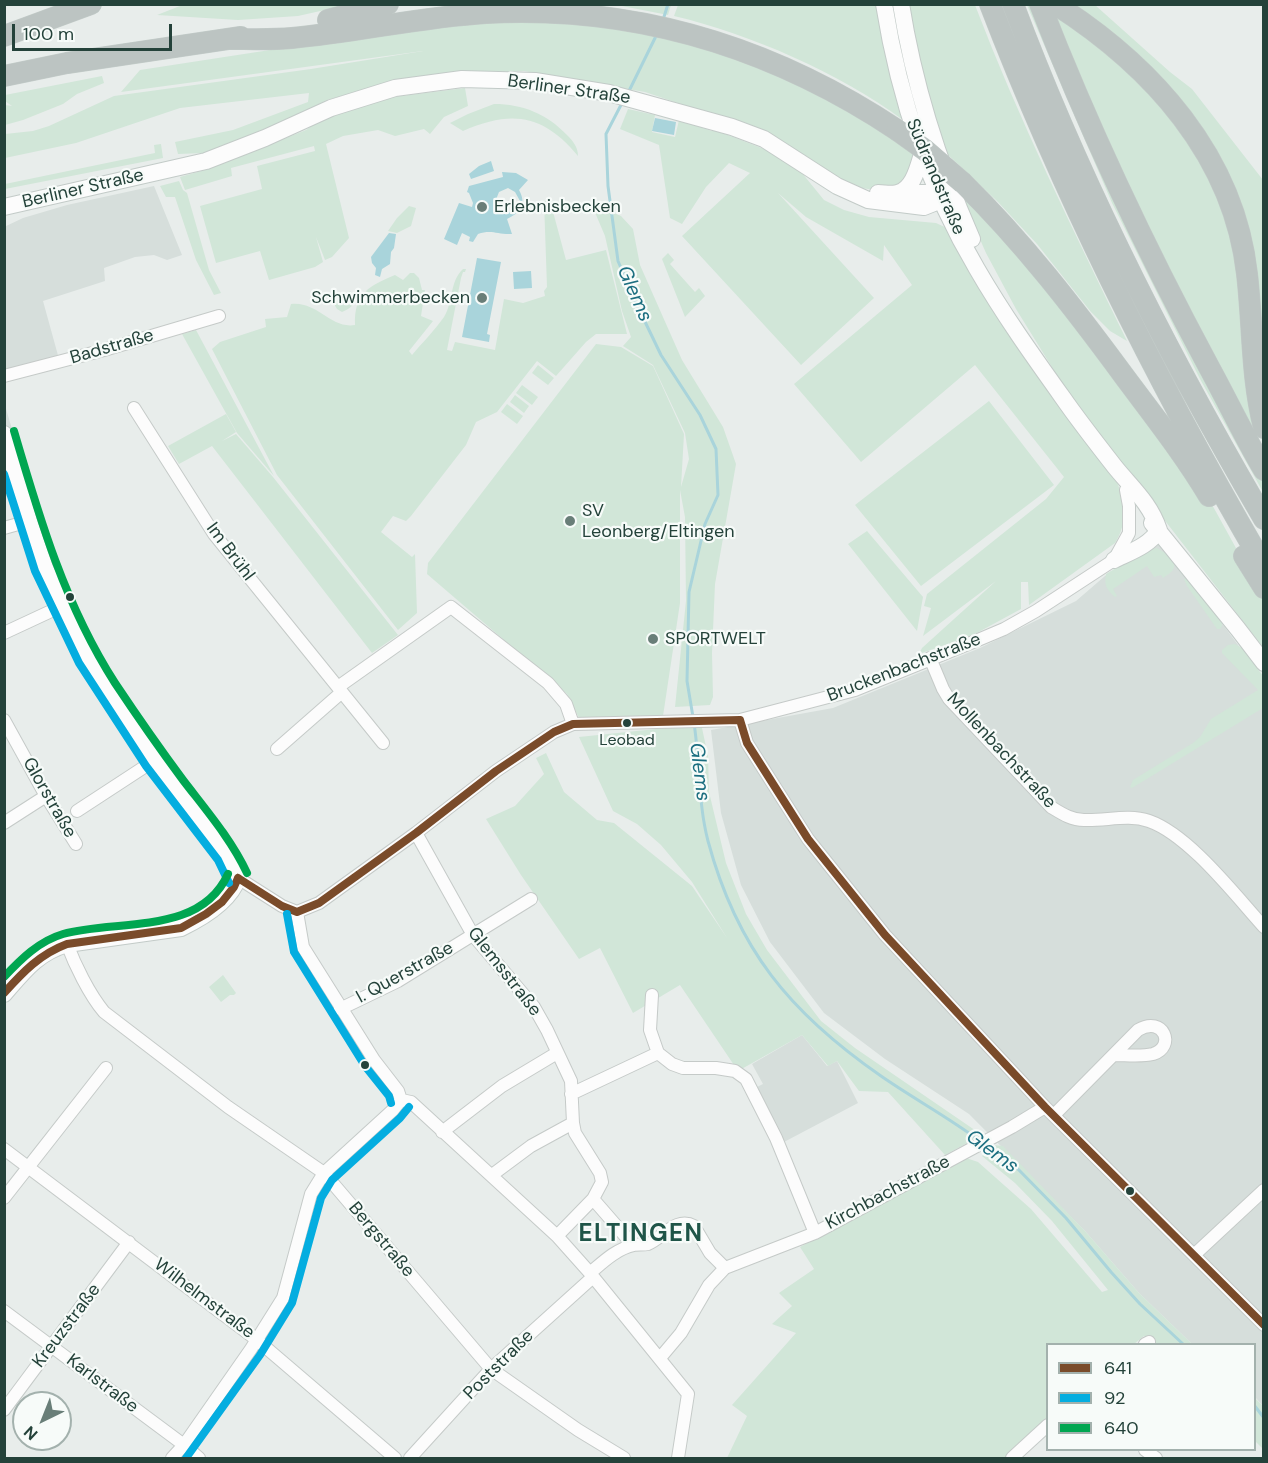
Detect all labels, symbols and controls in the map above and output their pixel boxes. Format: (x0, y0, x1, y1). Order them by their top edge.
scale bar (15, 12, 176, 50)
text: 100 m (23, 22, 74, 46)
street label: Berliner Straße (506, 71, 632, 109)
street label: Südrandstraße (901, 116, 969, 238)
street label: Berliner Straße (20, 165, 146, 213)
place label: Erlebnisbecken (494, 196, 621, 218)
marker: Erlebnisbecken (475, 200, 489, 214)
water label: Glems (611, 262, 657, 326)
place label: Schwimmerbecken (311, 287, 470, 309)
marker: Schwimmerbecken (475, 291, 489, 305)
street label: Badstraße (68, 325, 156, 369)
place label: SV Leonberg/Eltingen (582, 500, 735, 542)
marker: SV Leonberg/Eltingen (563, 514, 577, 528)
street label: Im Brühl (201, 519, 259, 585)
unlabelled marker (64, 591, 76, 603)
place label: SPORTWELT (665, 628, 766, 650)
street label: Bruckenbachstraße (824, 629, 984, 707)
marker: SPORTWELT (646, 632, 660, 646)
street label: Mollenbachstraße (942, 689, 1060, 813)
marker: Leobad (621, 717, 633, 729)
place label: Leobad (599, 731, 655, 751)
water label: Glems (684, 741, 714, 803)
street label: Glorstraße (17, 754, 81, 842)
street label: Glemsstraße (463, 923, 545, 1021)
street label: I. Querstraße (353, 937, 457, 1009)
unlabelled marker (359, 1059, 371, 1071)
water label: Glems (961, 1125, 1023, 1179)
street label: Kirchbachstraße (822, 1151, 954, 1235)
unlabelled marker (1124, 1185, 1136, 1197)
street label: Bergstraße (343, 1198, 419, 1282)
district label: ELTINGEN (578, 1221, 704, 1249)
street label: Wilhelmstraße (149, 1254, 259, 1344)
street label: Kreuzstraße (28, 1280, 106, 1372)
street label: Poststraße (459, 1325, 539, 1405)
legend (1046, 1343, 1256, 1451)
street label: Karlstraße (62, 1350, 142, 1418)
text: 641 (1104, 1356, 1132, 1380)
text: 92 (1104, 1386, 1125, 1410)
north arrow (12, 1391, 72, 1451)
text: 640 (1104, 1416, 1139, 1440)
text: N (19, 1421, 42, 1445)

